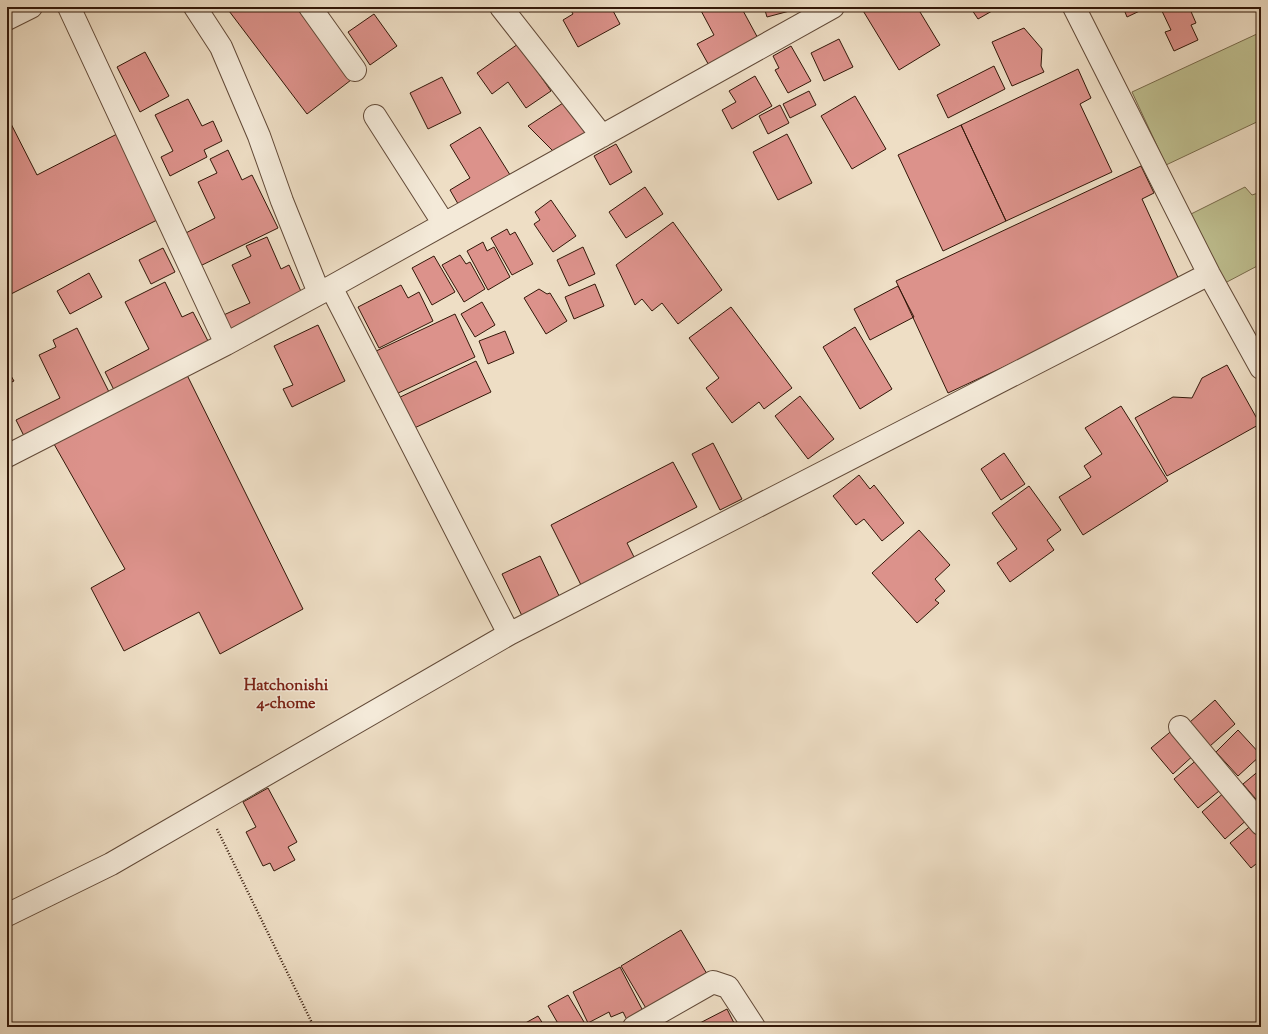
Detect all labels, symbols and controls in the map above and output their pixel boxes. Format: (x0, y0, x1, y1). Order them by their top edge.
district label: Hatchonishi 4-chome (244, 675, 329, 716)

